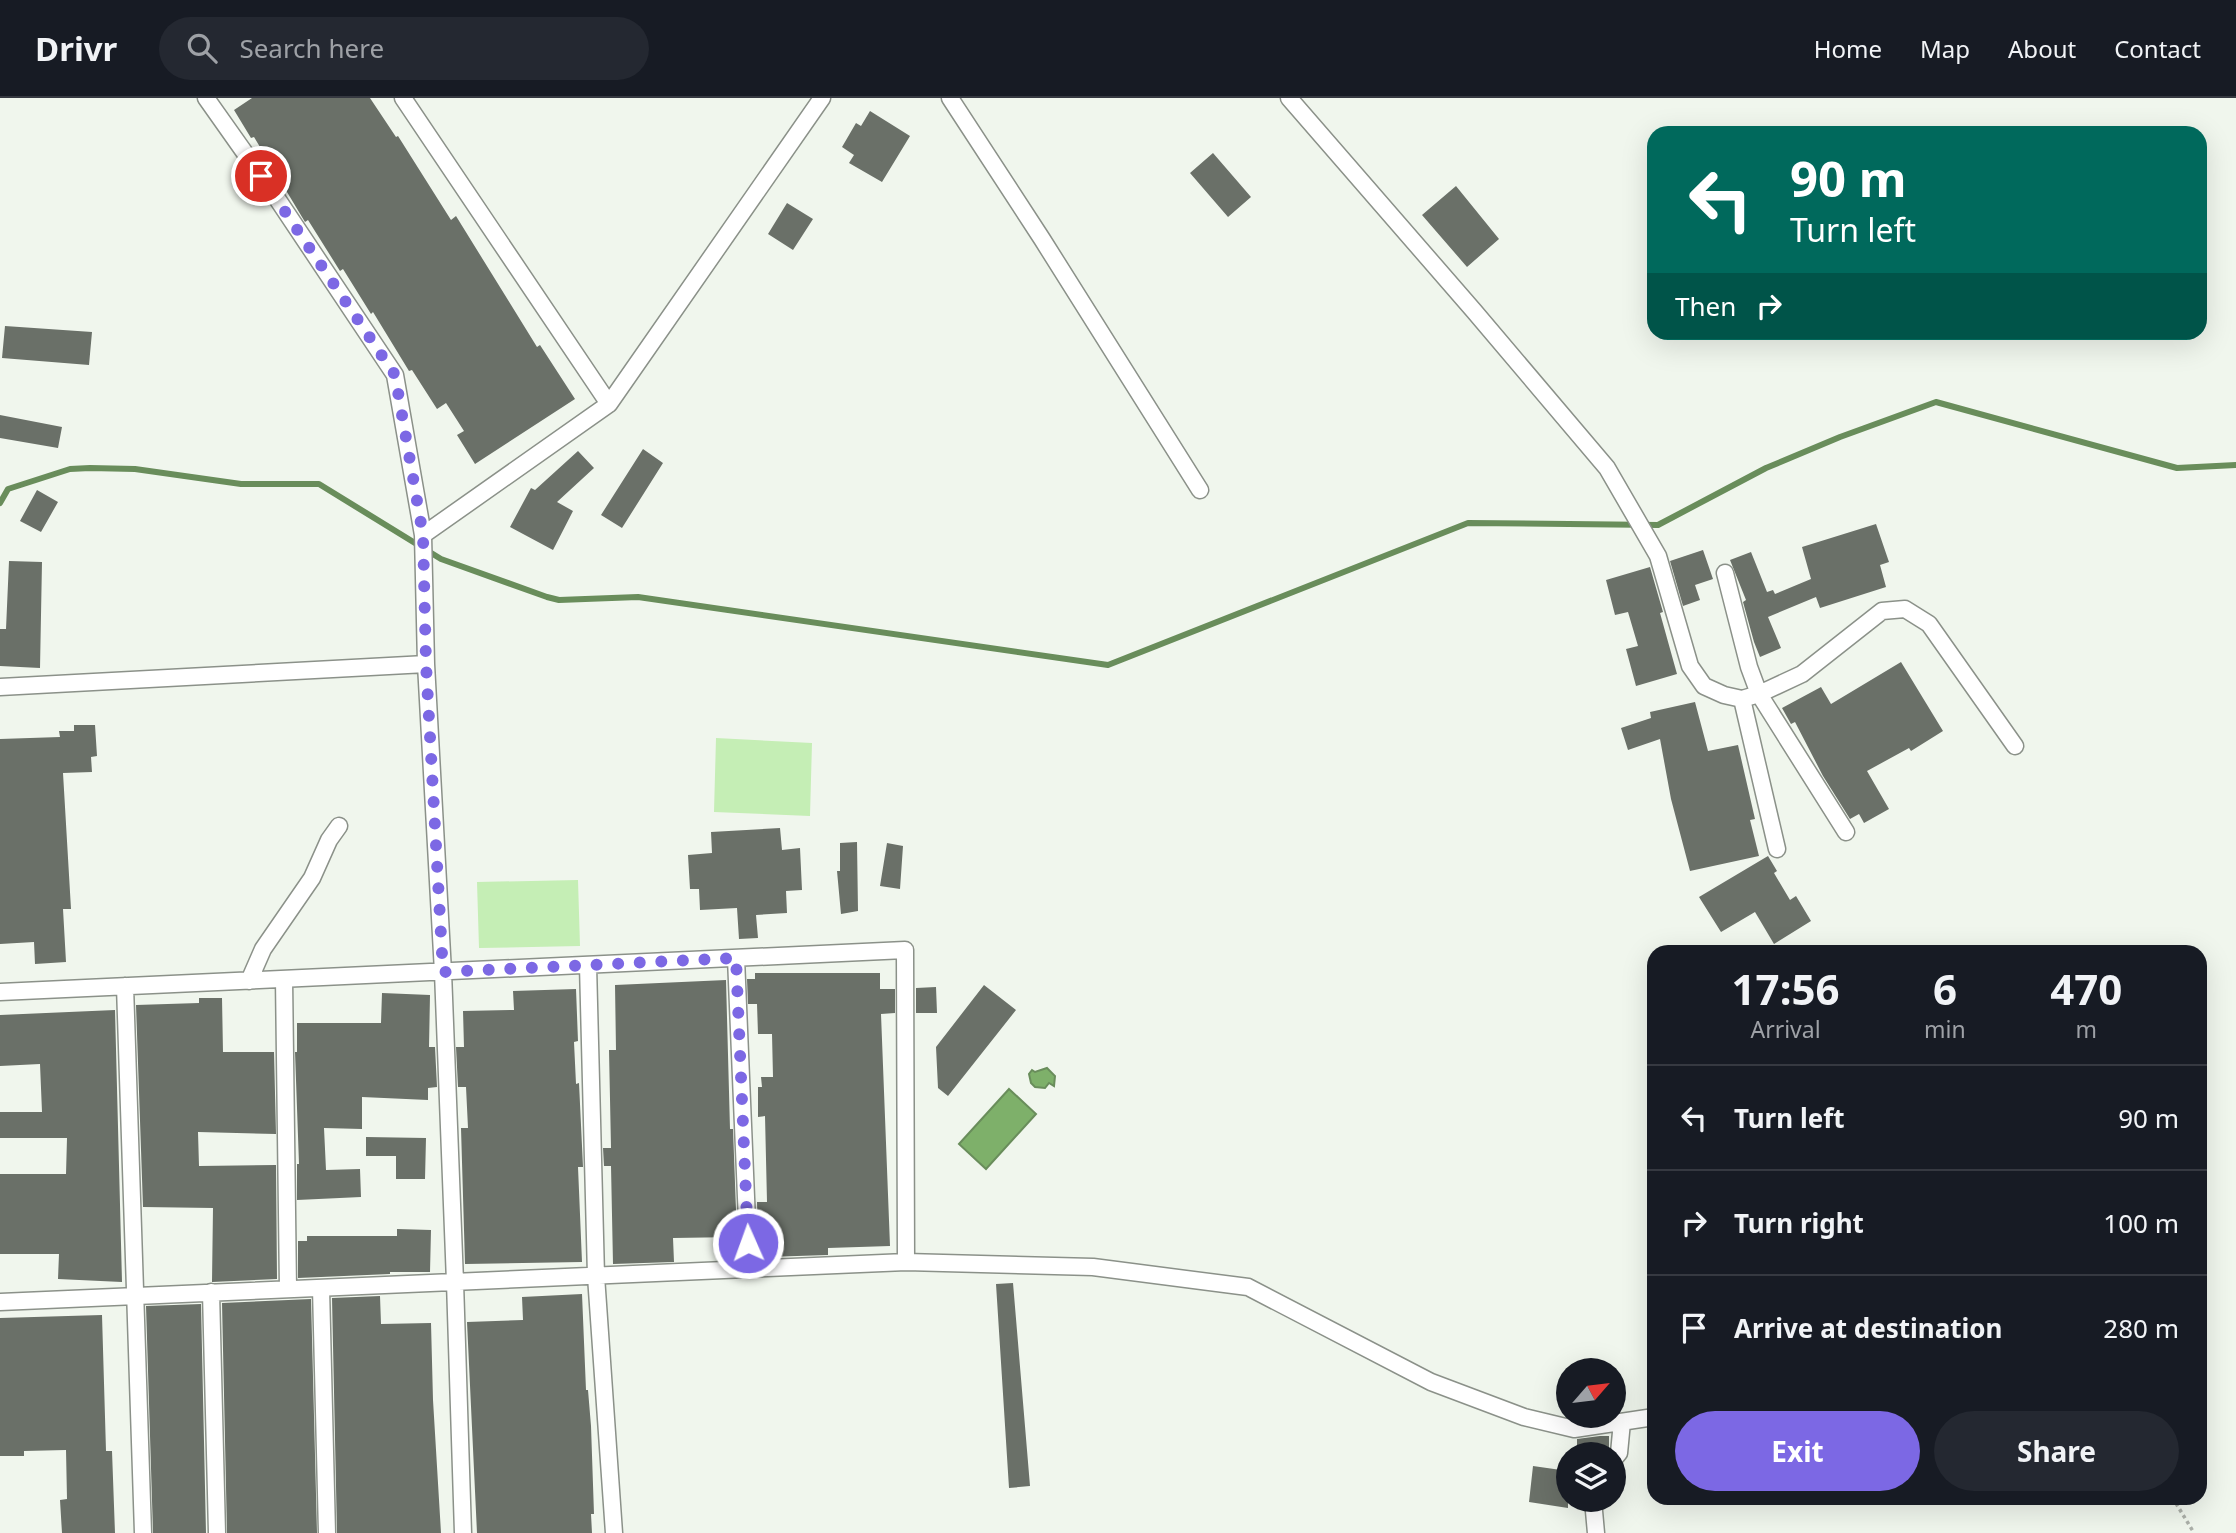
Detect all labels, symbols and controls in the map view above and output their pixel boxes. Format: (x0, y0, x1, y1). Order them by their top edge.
search box (159, 17, 649, 80)
text: Drivr (35, 26, 117, 71)
icon: search (183, 29, 221, 67)
text: Search here (239, 30, 384, 66)
text: Home (1814, 32, 1882, 65)
text: Map (1920, 32, 1970, 65)
text: About (2008, 32, 2076, 65)
text: Contact (2114, 32, 2201, 65)
text: 90 m (1790, 145, 1907, 211)
pin (231, 146, 291, 206)
icon: left (1675, 154, 1766, 245)
icon: arrive (242, 157, 280, 195)
text: Turn left (1790, 208, 1916, 251)
icon: right (1750, 287, 1788, 325)
text: Then (1675, 288, 1736, 324)
text: 17:56 (1732, 960, 1839, 1017)
text: 6 (1933, 960, 1957, 1017)
text: 470 (2050, 960, 2122, 1017)
text: Arrival (1750, 1013, 1821, 1045)
text: min (1924, 1013, 1966, 1045)
text: m (2076, 1013, 2097, 1045)
icon: left (1675, 1099, 1713, 1137)
text: Turn left (1734, 1100, 1845, 1136)
text: 90 m (2118, 1100, 2179, 1136)
icon: right (1675, 1204, 1713, 1242)
text: Turn right (1734, 1205, 1864, 1241)
text: 100 m (2103, 1205, 2179, 1241)
position arrow (711, 1206, 785, 1280)
icon: arrive (1675, 1309, 1713, 1347)
text: Arrive at destination (1734, 1310, 2003, 1346)
text: 280 m (2103, 1310, 2179, 1346)
north arrow (1556, 1358, 1626, 1428)
map controls (1556, 1358, 1626, 1512)
button: Exit (1675, 1411, 1920, 1491)
button: Share (1934, 1411, 2179, 1491)
button: layers (1556, 1442, 1626, 1512)

